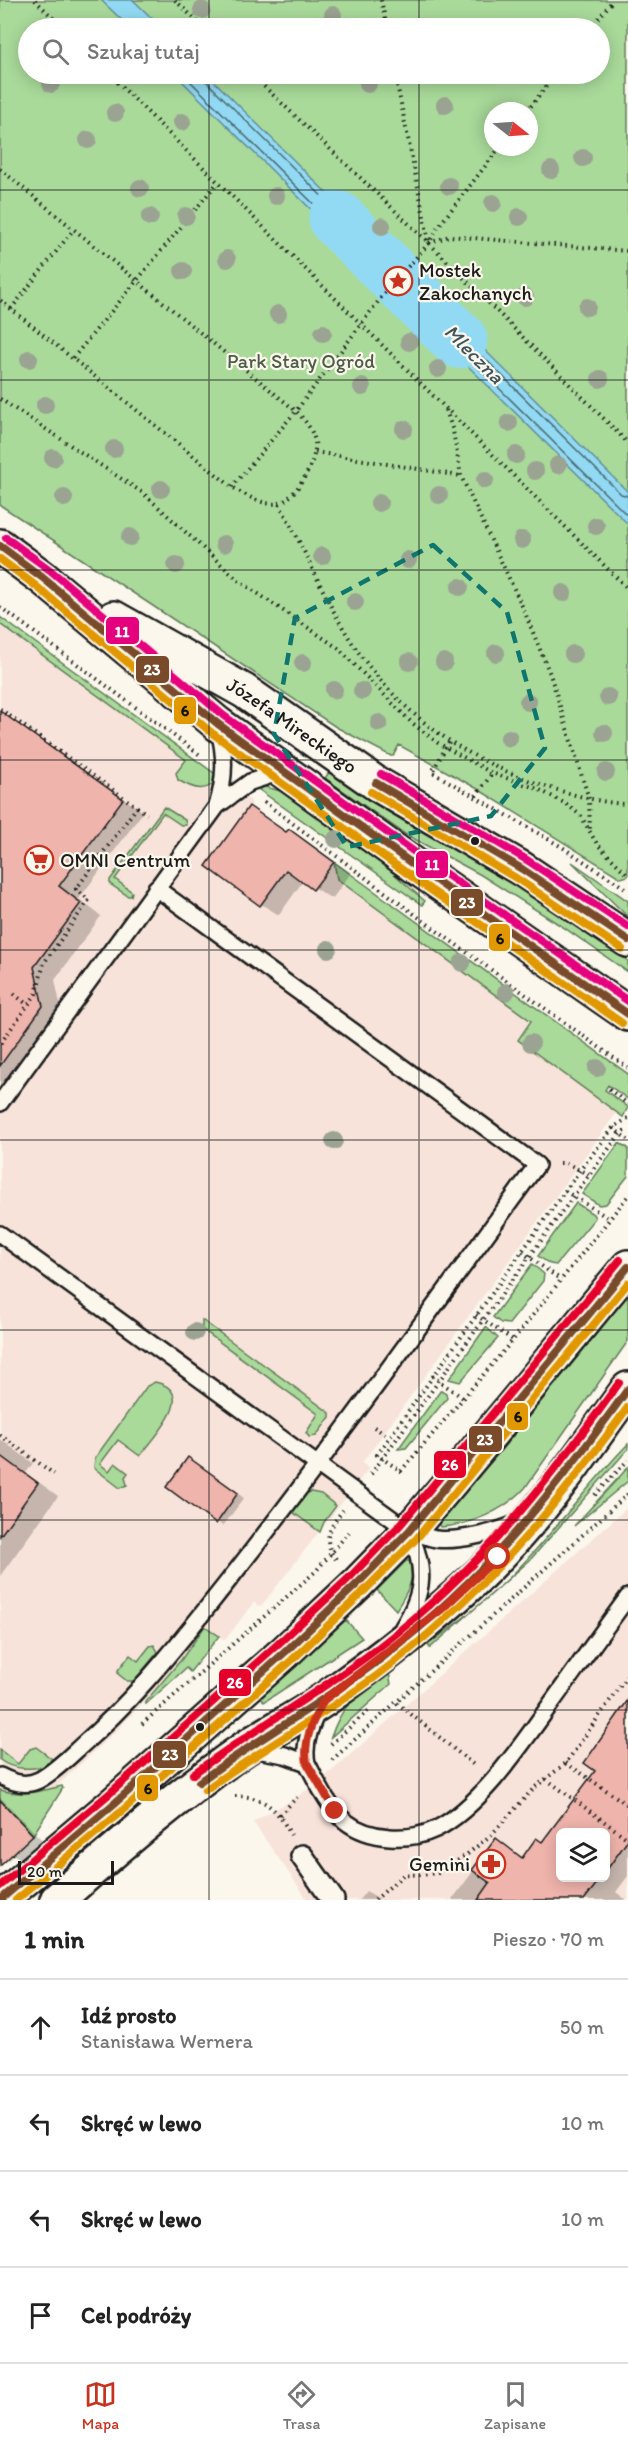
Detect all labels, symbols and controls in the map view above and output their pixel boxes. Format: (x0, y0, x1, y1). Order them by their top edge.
search box (18, 18, 610, 84)
icon: search (39, 35, 72, 68)
text: Szukaj tutaj (87, 38, 200, 65)
north arrow (484, 102, 538, 156)
place label: Mostek Zakochanych (419, 258, 532, 305)
place icon: Mostek Zakochanych (382, 265, 414, 297)
water label: Mleczna (439, 319, 510, 389)
park label: Park Stary Ogród (227, 349, 375, 373)
line badge: 11 (105, 616, 140, 645)
text: 11 (115, 622, 130, 641)
line badge: 23 (135, 655, 170, 684)
text: 23 (143, 660, 161, 679)
street label: Józefa Mireckiego (223, 672, 362, 779)
line badge: 6 (173, 696, 197, 725)
text: 6 (181, 701, 190, 720)
unlabelled marker (469, 835, 481, 847)
supermarket icon: OMNI Centrum (23, 844, 55, 876)
place label: OMNI Centrum (60, 848, 190, 872)
line badge: 11 (415, 850, 449, 879)
text: 11 (425, 855, 440, 874)
line badge: 23 (450, 888, 484, 917)
text: 23 (458, 893, 476, 912)
line badge: 6 (488, 923, 511, 952)
text: 6 (496, 929, 505, 948)
line badge: 6 (506, 1402, 529, 1431)
text: 6 (514, 1407, 523, 1426)
line badge: 23 (468, 1425, 503, 1453)
text: 23 (476, 1430, 494, 1449)
line badge: 26 (433, 1450, 467, 1479)
text: 26 (442, 1455, 459, 1474)
route start (484, 1543, 510, 1569)
line badge: 26 (218, 1668, 252, 1697)
text: 26 (227, 1673, 244, 1692)
unlabelled marker (194, 1721, 206, 1733)
line badge: 23 (152, 1740, 187, 1769)
text: 23 (161, 1745, 179, 1764)
line badge: 6 (136, 1774, 159, 1802)
text: 6 (144, 1779, 153, 1798)
route end (321, 1797, 347, 1823)
map controls (556, 1828, 610, 1882)
button: layers (556, 1828, 610, 1882)
pharmacy icon: Gemini (475, 1848, 507, 1880)
place label: Gemini (409, 1852, 470, 1876)
scale bar (18, 1858, 114, 1886)
text: 20 m (27, 1862, 62, 1881)
text: 1 min (24, 1923, 84, 1955)
text: Pieszo · 70 m (492, 1927, 604, 1951)
text: Idź prosto (81, 2002, 177, 2029)
icon: ahead (24, 2011, 57, 2044)
text: 50 m (560, 2015, 604, 2039)
text: Stanisława Wernera (81, 2029, 253, 2053)
icon: left (24, 2107, 57, 2140)
text: Skręć w lewo (81, 2110, 202, 2137)
text: 10 m (561, 2111, 604, 2135)
icon: left (24, 2203, 57, 2236)
text: Skręć w lewo (81, 2206, 202, 2233)
text: 10 m (561, 2207, 604, 2231)
icon: arrive (24, 2299, 57, 2332)
text: Cel podróży (81, 2302, 191, 2329)
tab: Mapa (82, 2378, 119, 2433)
tab: Trasa (283, 2378, 320, 2433)
tab: Zapisane (484, 2378, 546, 2433)

